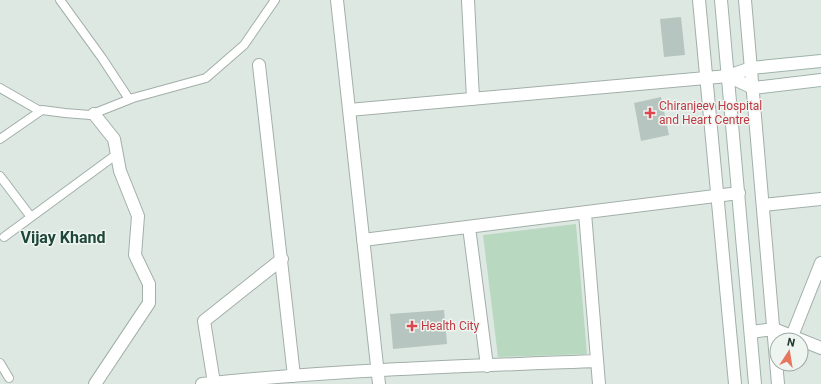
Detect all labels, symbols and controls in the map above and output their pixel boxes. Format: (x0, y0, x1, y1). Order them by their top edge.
place label: Chiranjeev Hospital and Heart Centre (659, 99, 762, 127)
marker: Chiranjeev Hospital and Heart Centre (644, 107, 656, 119)
district label: Vijay Khand (21, 228, 106, 247)
place label: Health City (421, 319, 480, 333)
marker: Health City (406, 320, 418, 332)
north arrow (769, 332, 809, 372)
text: N (786, 336, 796, 350)

